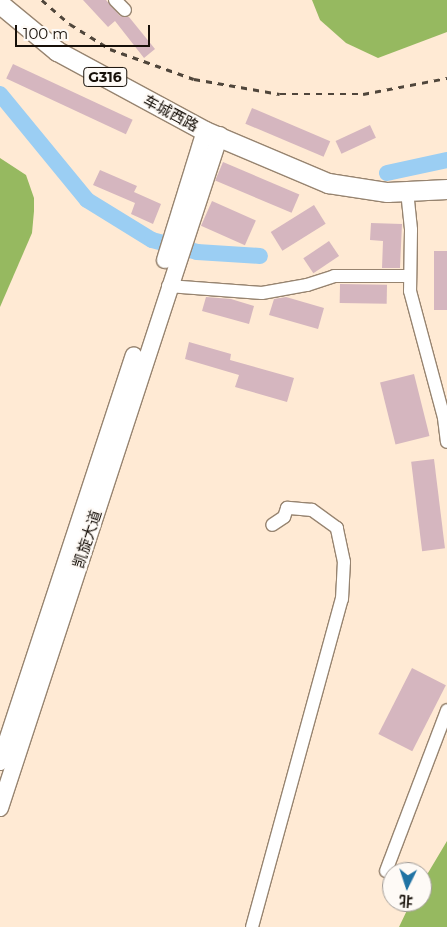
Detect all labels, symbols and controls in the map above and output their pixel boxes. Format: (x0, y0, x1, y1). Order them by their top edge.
scale bar (18, 15, 152, 47)
text: 100 m (23, 24, 68, 43)
road number: G316 (82, 66, 128, 88)
street label: 车城西路 (140, 91, 202, 135)
street label: 凯旋大道 (69, 508, 105, 570)
north arrow (382, 862, 432, 912)
text: 北 (398, 891, 414, 910)

